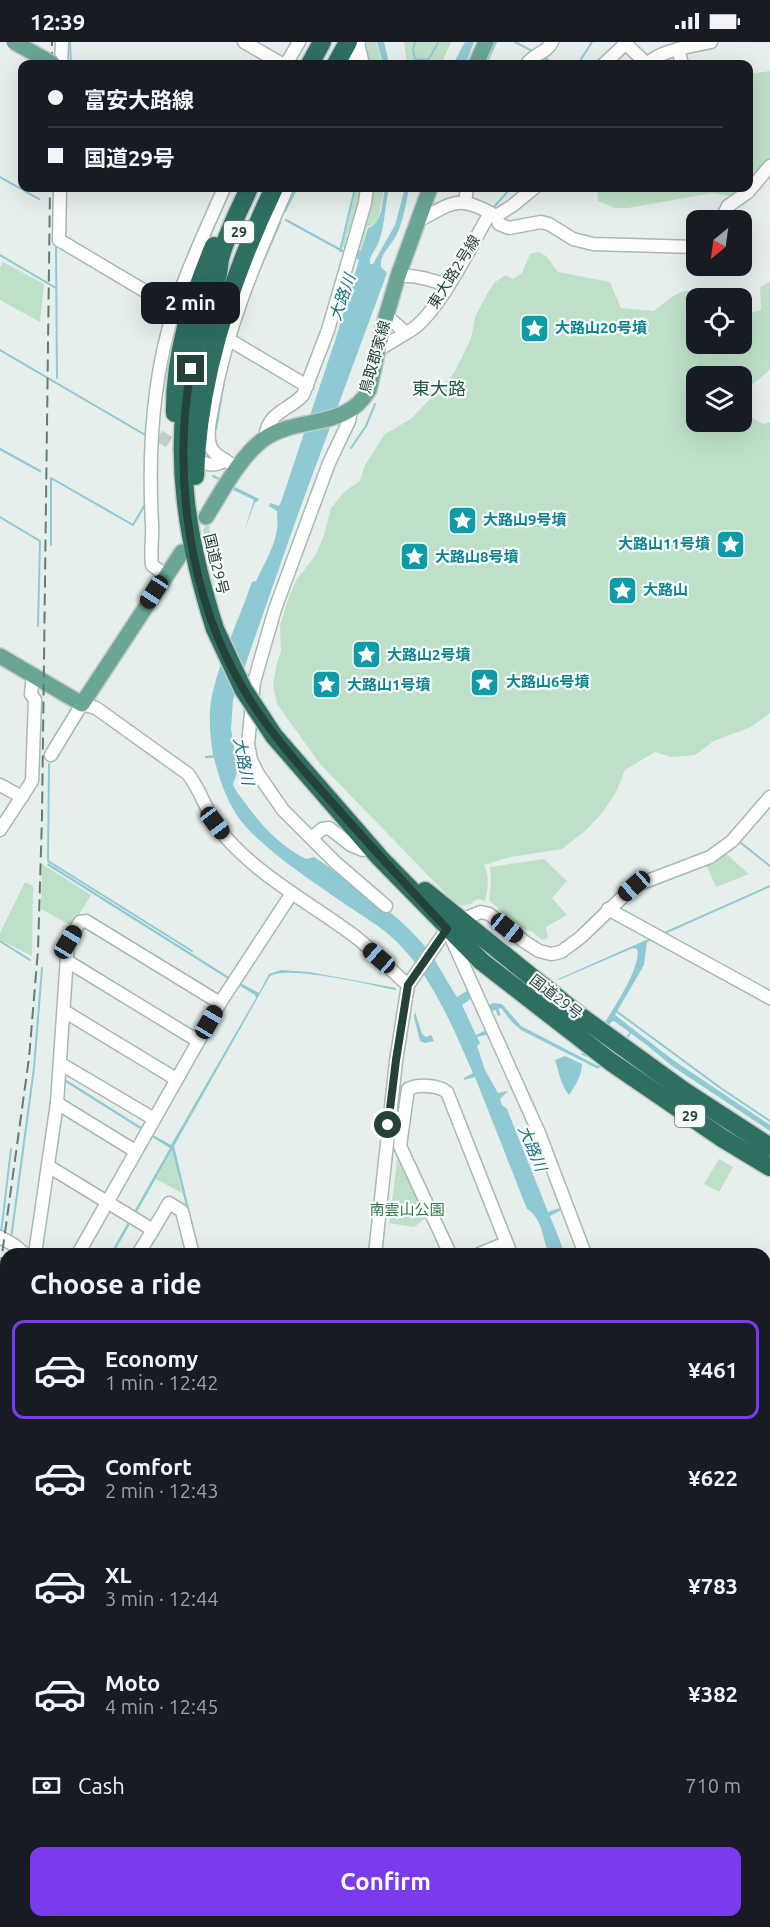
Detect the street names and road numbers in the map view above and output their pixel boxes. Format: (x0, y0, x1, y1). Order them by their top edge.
road number: 29 (224, 221, 254, 243)
street label: 東大路2号線 (424, 232, 483, 312)
street label: 鳥取郡家線 (356, 318, 393, 395)
street label: 国道29号 (201, 532, 232, 596)
street label: 国道29号 (527, 971, 586, 1022)
road number: 29 (675, 1105, 705, 1127)

